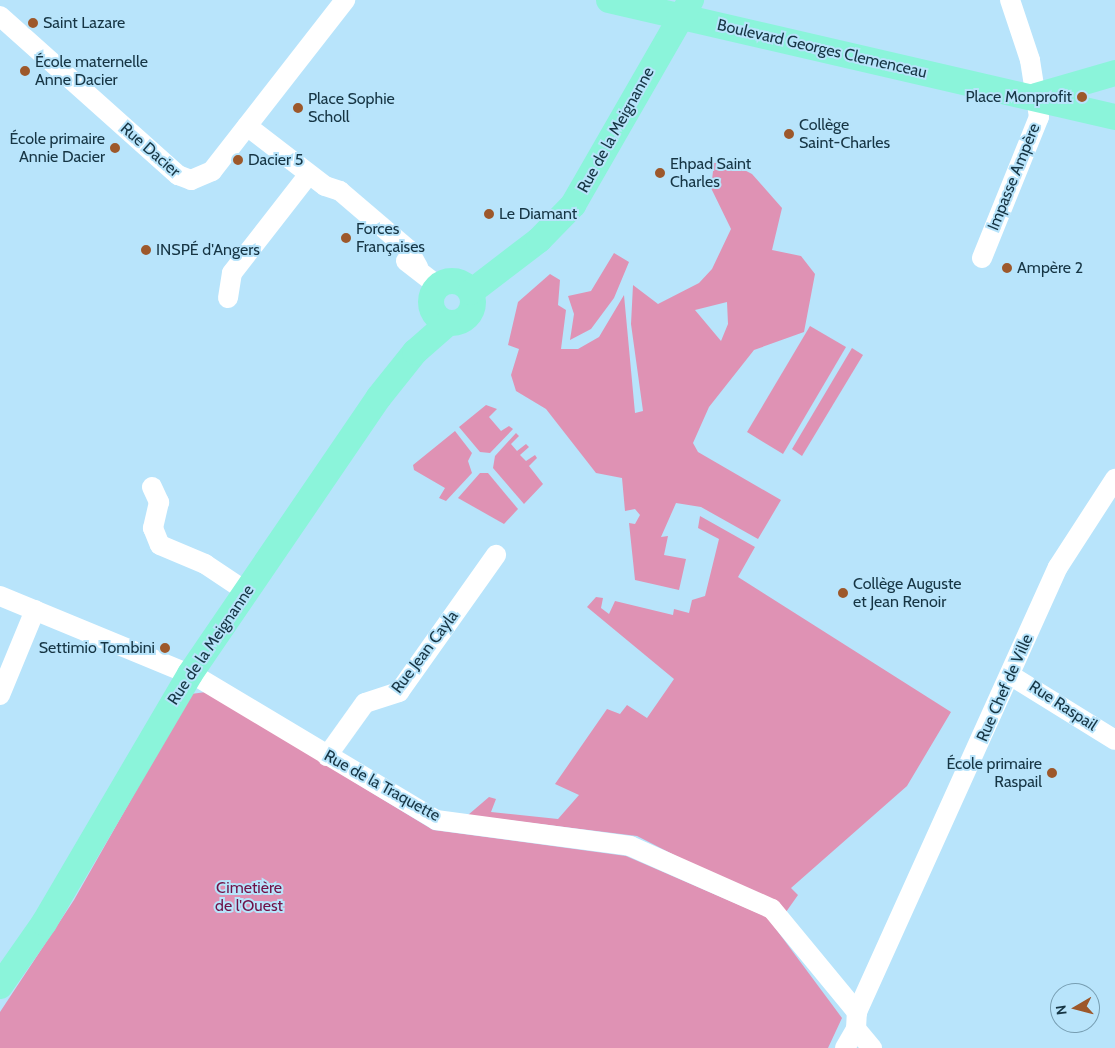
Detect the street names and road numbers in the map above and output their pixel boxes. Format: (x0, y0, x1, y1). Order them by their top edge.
street label: Boulevard Georges Clemenceau (715, 16, 929, 82)
street label: Rue de la Meignanne (574, 64, 658, 196)
street label: Rue Dacier (116, 119, 184, 181)
street label: Impasse Ampère (984, 121, 1044, 233)
street label: Rue de la Meignanne (164, 581, 258, 709)
street label: Rue Jean Cayla (388, 607, 462, 697)
street label: Rue Chef de Ville (973, 631, 1037, 745)
street label: Rue Raspail (1025, 677, 1101, 735)
street label: Rue de la Traquette (321, 746, 443, 826)

